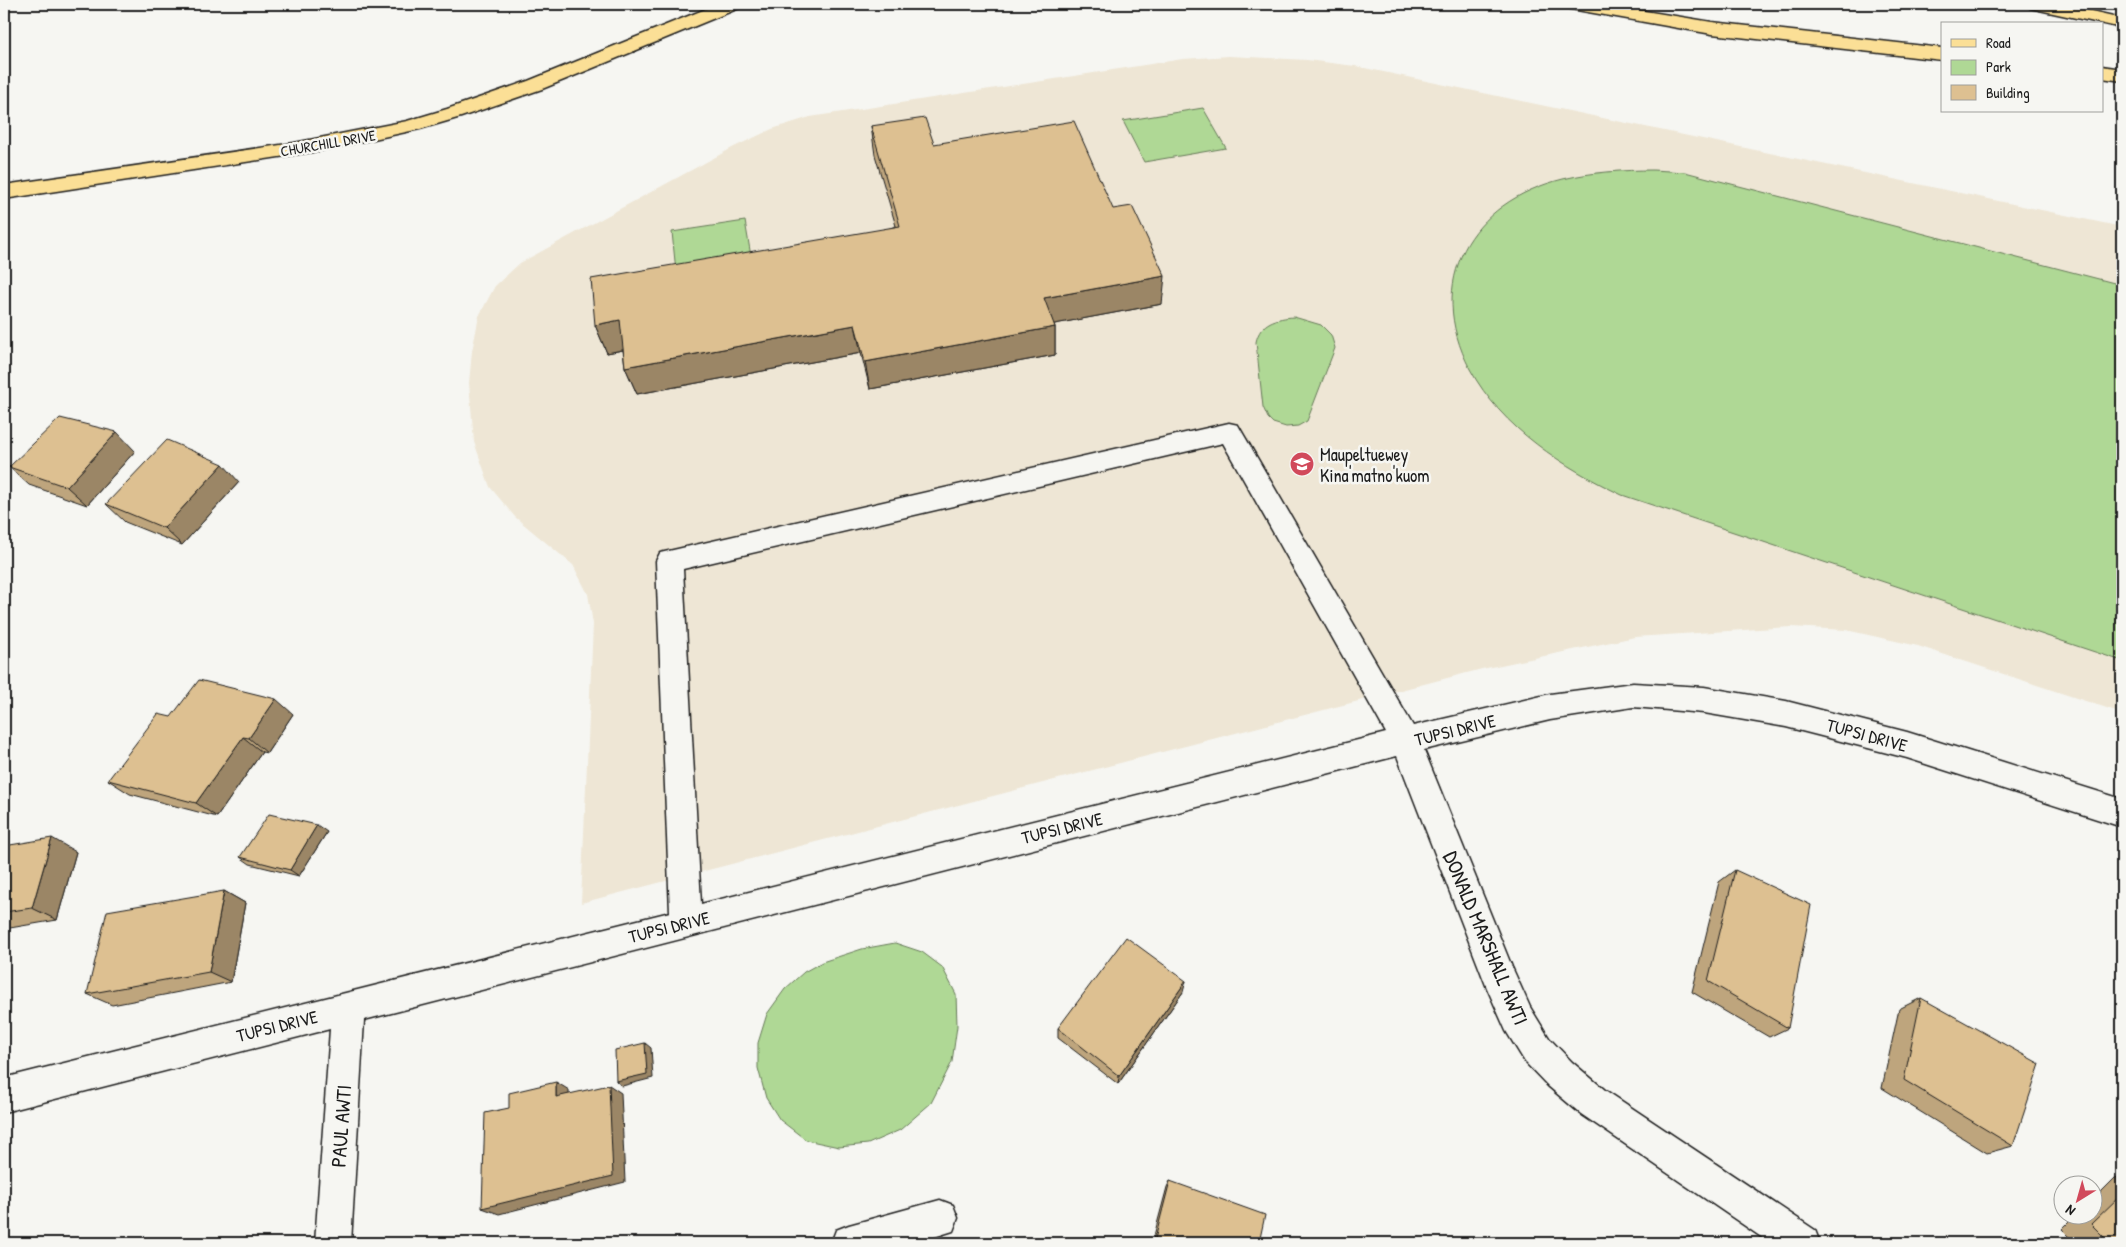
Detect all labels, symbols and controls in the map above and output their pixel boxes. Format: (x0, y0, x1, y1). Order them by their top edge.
legend (1941, 22, 2104, 112)
text: Road (1986, 32, 2011, 53)
text: Park (1986, 56, 2011, 77)
text: Building (1986, 82, 2030, 103)
street label: CHURCHILL DRIVE (279, 124, 378, 162)
place label: Maupeltuewey Kina'matno'kuom (1320, 442, 1430, 488)
school or university icon: Maupeltuewey Kina'matno'kuom (1289, 451, 1315, 477)
street label: TUPSI DRIVE (1412, 708, 1498, 752)
street label: TUPSI DRIVE (1824, 712, 1910, 758)
street label: TUPSI DRIVE (1019, 806, 1105, 850)
street label: DONALD MARSHALL AWTI (1436, 847, 1536, 1029)
street label: TUPSI DRIVE (626, 905, 712, 949)
street label: TUPSI DRIVE (234, 1004, 320, 1048)
street label: PAUL AWTI (324, 1084, 358, 1168)
north arrow (2054, 1174, 2104, 1224)
text: N (2061, 1201, 2079, 1221)

